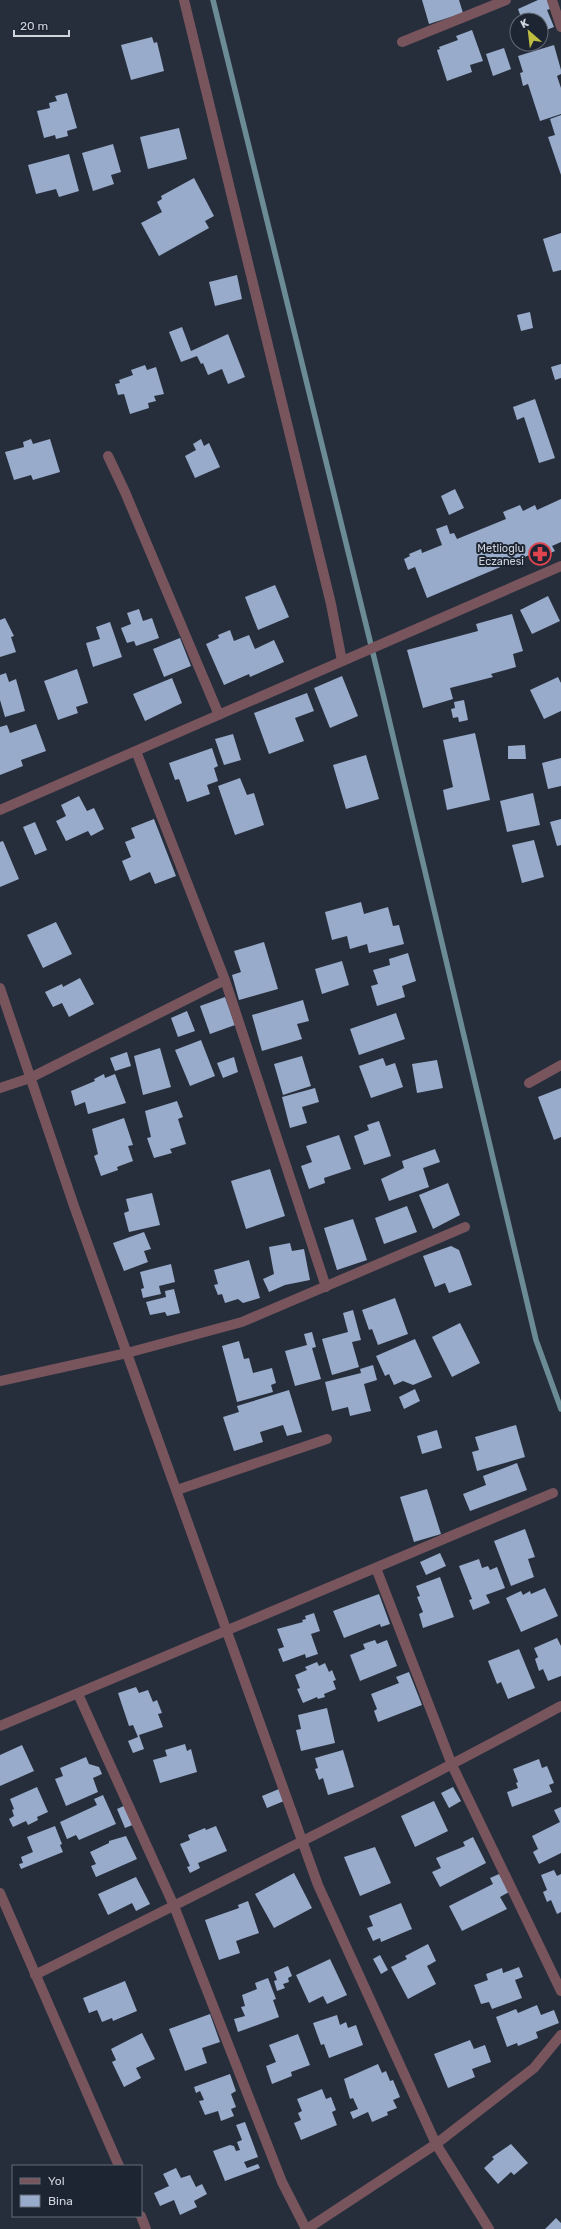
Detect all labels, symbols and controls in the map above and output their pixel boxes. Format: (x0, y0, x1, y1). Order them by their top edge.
scale bar (14, 12, 69, 38)
north arrow (509, 12, 549, 52)
text: K (518, 16, 531, 31)
text: 20 m (20, 19, 48, 33)
pharmacy icon: Metlioglu Eczanesi (527, 541, 553, 567)
place label: Metlioglu Eczanesi (477, 542, 524, 568)
legend (12, 2165, 142, 2217)
text: Yol (48, 2174, 65, 2188)
text: Bina (48, 2194, 73, 2208)

